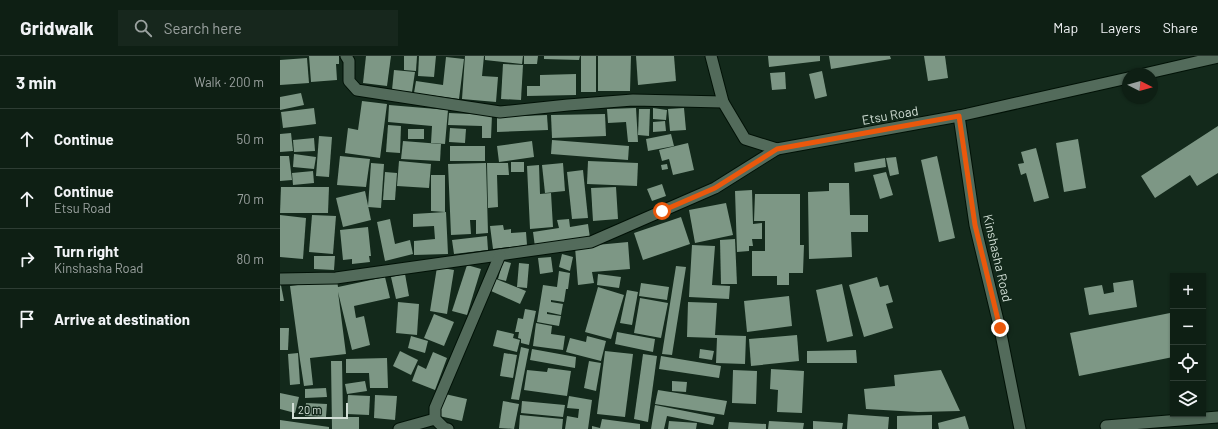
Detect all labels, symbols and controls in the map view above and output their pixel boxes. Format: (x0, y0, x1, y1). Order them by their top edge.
search box (118, 10, 398, 46)
text: Gridwalk (20, 16, 94, 39)
icon: search (132, 17, 154, 39)
text: Search here (164, 19, 242, 37)
text: Map (1053, 19, 1078, 36)
text: Layers (1100, 19, 1141, 36)
text: Share (1163, 19, 1198, 36)
north arrow (1122, 68, 1158, 104)
text: 3 min (16, 72, 56, 92)
text: Walk · 200 m (194, 74, 264, 90)
street label: Etsu Road (860, 102, 920, 128)
icon: ahead (16, 128, 38, 150)
text: Continue (54, 130, 114, 148)
text: 50 m (237, 131, 264, 147)
text: Continue (54, 182, 114, 200)
icon: ahead (16, 188, 38, 210)
text: 70 m (237, 191, 264, 207)
text: Etsu Road (54, 200, 111, 216)
route start (653, 202, 671, 220)
street label: Kinshasha Road (980, 213, 1016, 303)
text: Turn right (54, 242, 119, 260)
icon: right (16, 248, 38, 270)
text: 80 m (237, 251, 264, 267)
text: Kinshasha Road (54, 260, 143, 276)
map controls (1170, 273, 1206, 417)
button: + (1170, 273, 1206, 309)
icon: arrive (16, 308, 38, 330)
button: − (1170, 309, 1206, 345)
text: Arrive at destination (54, 310, 190, 328)
route end (991, 319, 1009, 337)
button: locate (1170, 345, 1206, 381)
button: layers (1170, 381, 1206, 417)
scale bar (292, 401, 348, 420)
text: 20 m (298, 403, 321, 416)

